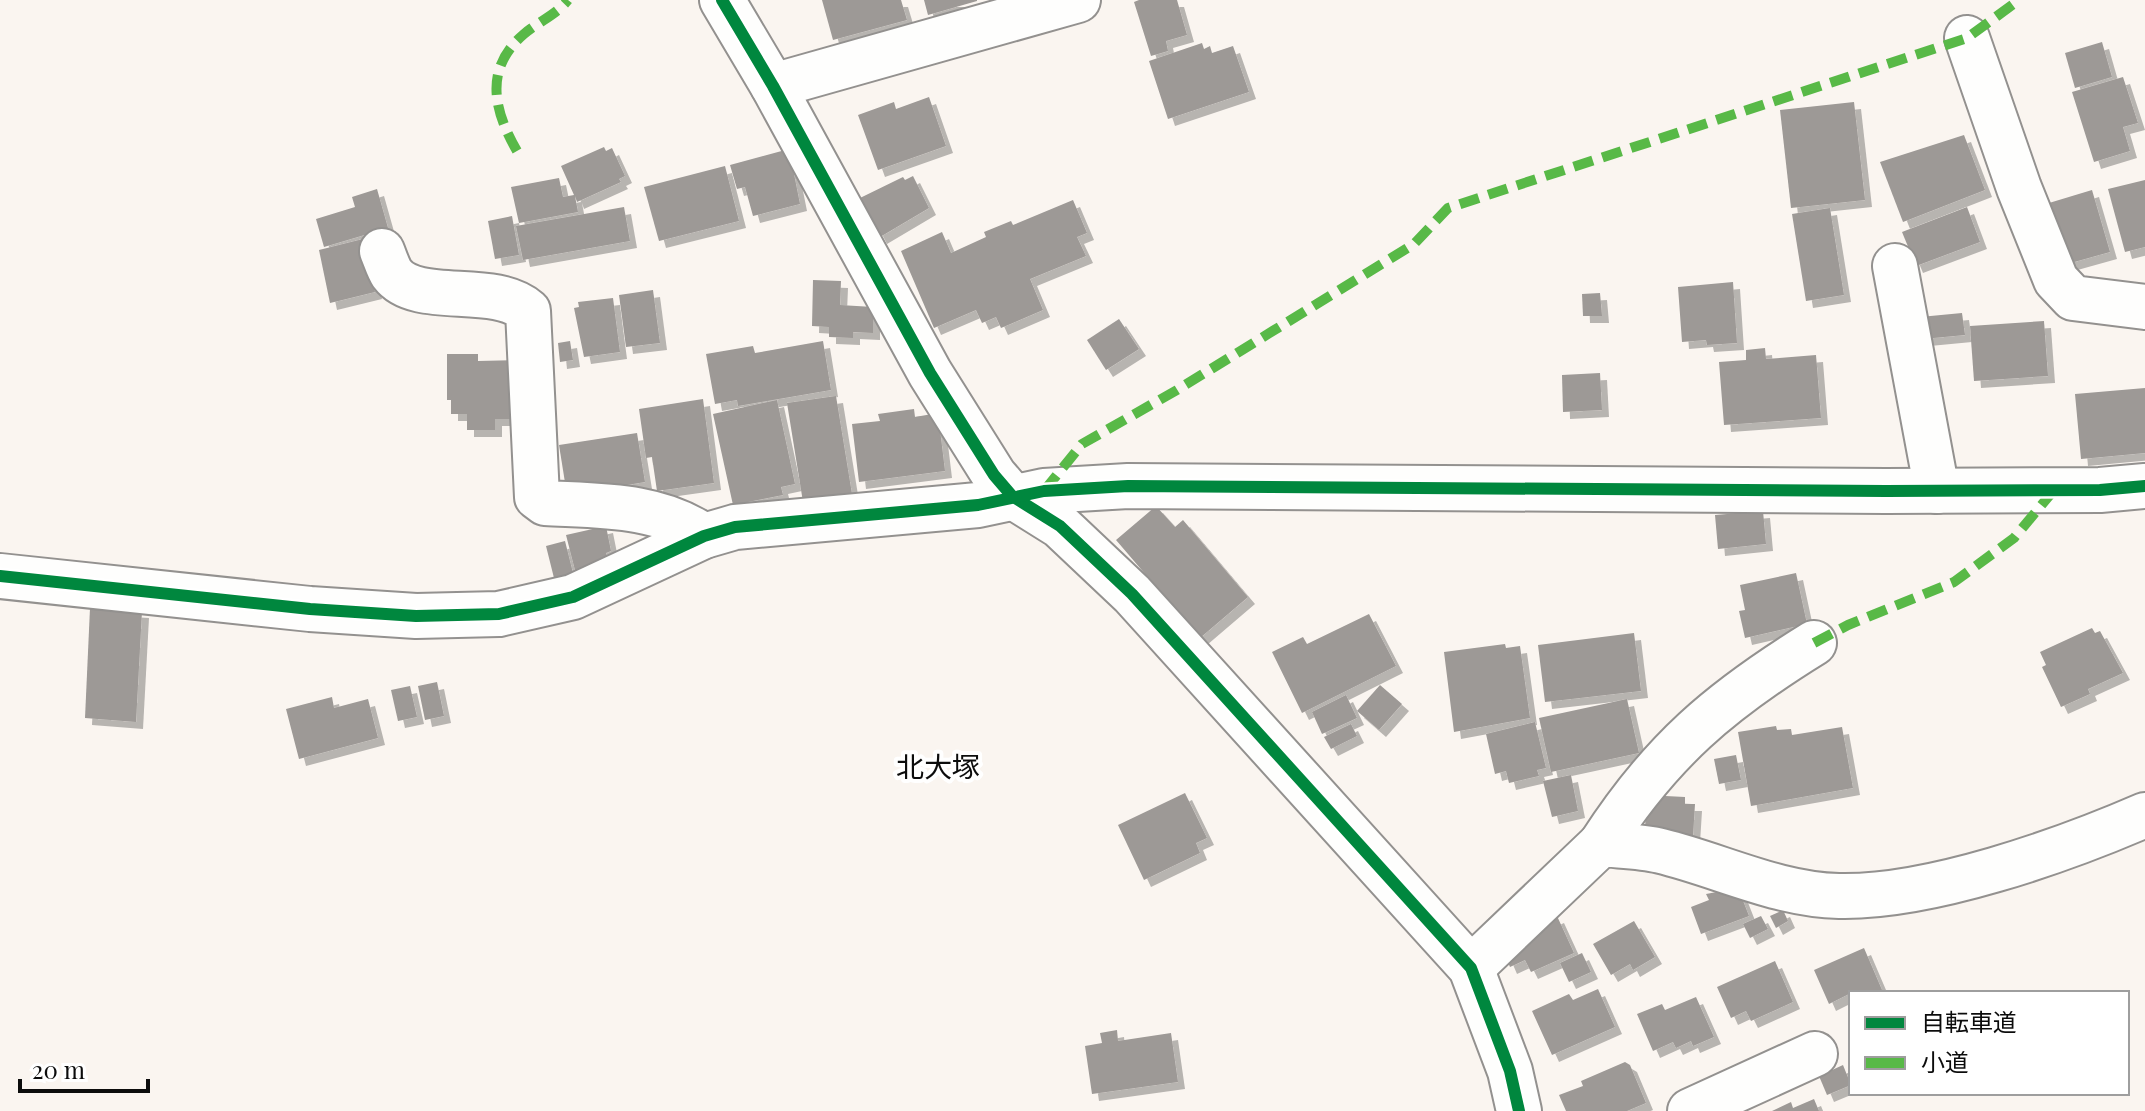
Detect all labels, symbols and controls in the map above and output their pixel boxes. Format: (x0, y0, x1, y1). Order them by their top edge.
district label: 北大塚 (896, 747, 980, 784)
legend (1849, 991, 2129, 1095)
text: 自転車道 (1921, 1005, 2017, 1037)
scale bar (20, 1043, 148, 1093)
text: 小道 (1921, 1045, 1969, 1077)
text: 20 m (32, 1053, 85, 1085)

